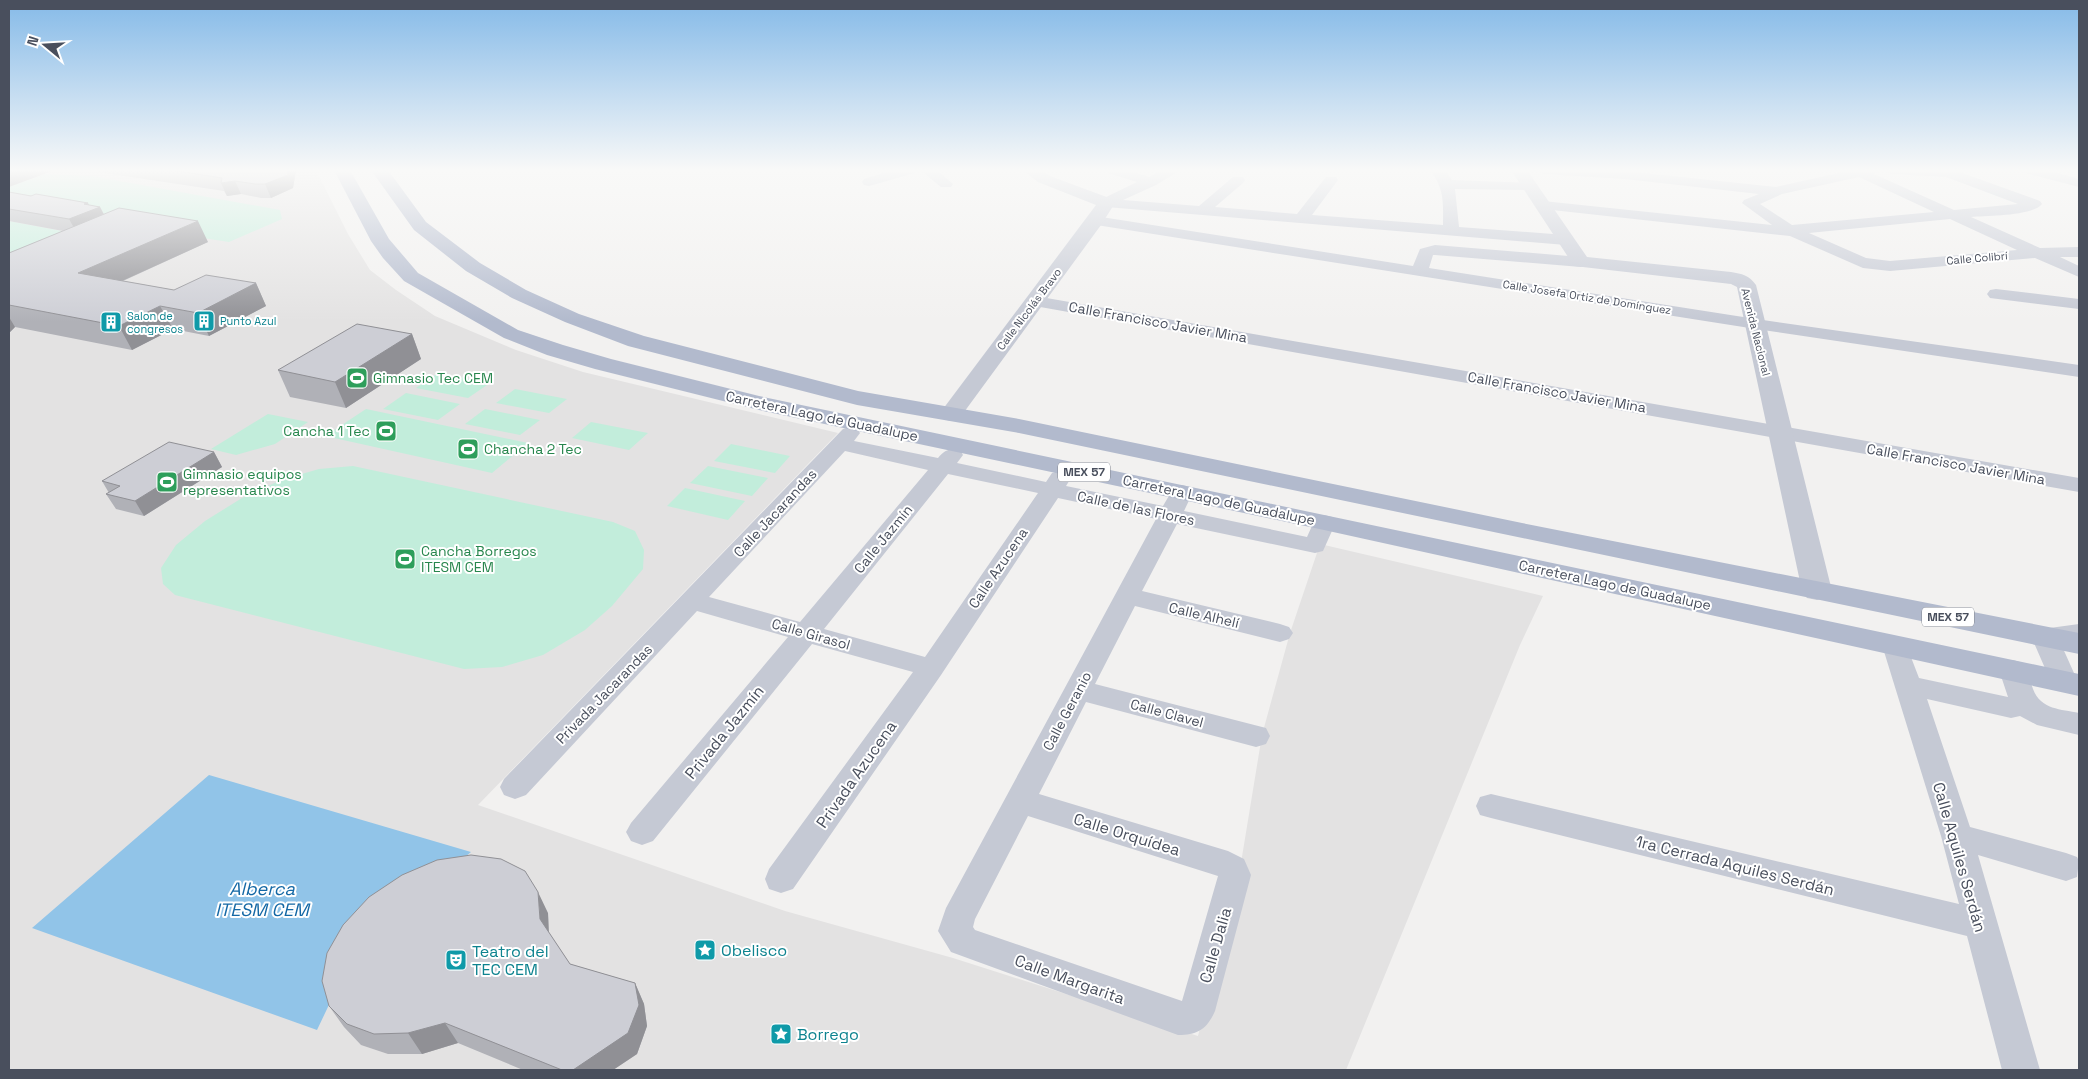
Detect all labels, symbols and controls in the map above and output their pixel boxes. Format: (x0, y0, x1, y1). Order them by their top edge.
north arrow (20, 20, 70, 70)
text: N (23, 34, 43, 48)
street label: Calle Colibrí (1946, 248, 2008, 268)
street label: Calle Nicolás Bravo (994, 265, 1064, 353)
street label: Calle Josefa Ortiz de Domínguez (1502, 277, 1672, 317)
street label: Avenida Nacional (1738, 287, 1774, 377)
street label: Calle Francisco Javier Mina (1067, 297, 1249, 347)
place label: Salon de congresos (127, 309, 183, 336)
building icon: Punto Azul (192, 309, 216, 333)
building icon: Salon de congresos (99, 310, 123, 334)
place label: Punto Azul (220, 314, 276, 328)
sports icon: Gimnasio Tec CEM (345, 366, 369, 390)
street label: Calle Francisco Javier Mina (1466, 367, 1648, 417)
place label: Gimnasio Tec CEM (373, 369, 493, 387)
street label: Carretera Lago de Guadalupe (724, 387, 920, 445)
sports icon: Cancha 1 Tec (374, 419, 398, 443)
place label: Cancha 1 Tec (283, 422, 370, 440)
sports icon: Chancha 2 Tec (456, 437, 480, 461)
street label: Calle Francisco Javier Mina (1865, 439, 2047, 489)
place label: Chancha 2 Tec (484, 440, 582, 458)
road number: MEX 57 (1058, 462, 1110, 482)
place label: Gimnasio equipos representativos (183, 465, 302, 499)
street label: Calle Jacarandas (730, 465, 820, 561)
sports icon: Gimnasio equipos representativos (155, 470, 179, 494)
street label: Carretera Lago de Guadalupe (1121, 471, 1317, 529)
street label: Calle de las Flores (1076, 487, 1196, 529)
street label: Calle Jazmín (850, 501, 916, 577)
street label: Calle Azucena (964, 524, 1032, 612)
place label: Cancha Borregos ITESM CEM (421, 542, 537, 576)
sports icon: Cancha Borregos ITESM CEM (393, 547, 417, 571)
street label: Carretera Lago de Guadalupe (1517, 556, 1713, 614)
street label: Calle Alhelí (1167, 598, 1241, 632)
road number: MEX 57 (1922, 608, 1974, 626)
street label: Calle Girasol (770, 614, 852, 654)
street label: Privada Jacarandas (552, 641, 656, 747)
street label: Calle Geranio (1039, 668, 1095, 754)
street label: Privada Jazmín (680, 681, 769, 783)
street label: Calle Clavel (1129, 695, 1205, 731)
street label: Privada Azucena (812, 716, 901, 832)
street label: Calle Aquiles Serdán (1928, 780, 1991, 935)
street label: Calle Orquídea (1071, 808, 1183, 861)
street label: 1ra Cerrada Aquiles Serdán (1633, 831, 1836, 900)
water label: Alberca ITESM CEM (215, 877, 311, 921)
street label: Calle Dalia (1195, 905, 1236, 985)
place icon: Obelisco (693, 938, 717, 962)
place label: Obelisco (721, 940, 787, 961)
place label: Teatro del TEC CEM (472, 941, 549, 980)
theatre icon: Teatro del TEC CEM (444, 948, 468, 972)
street label: Calle Margarita (1012, 950, 1128, 1009)
place icon: Borrego (769, 1022, 793, 1046)
place label: Borrego (797, 1024, 859, 1045)

